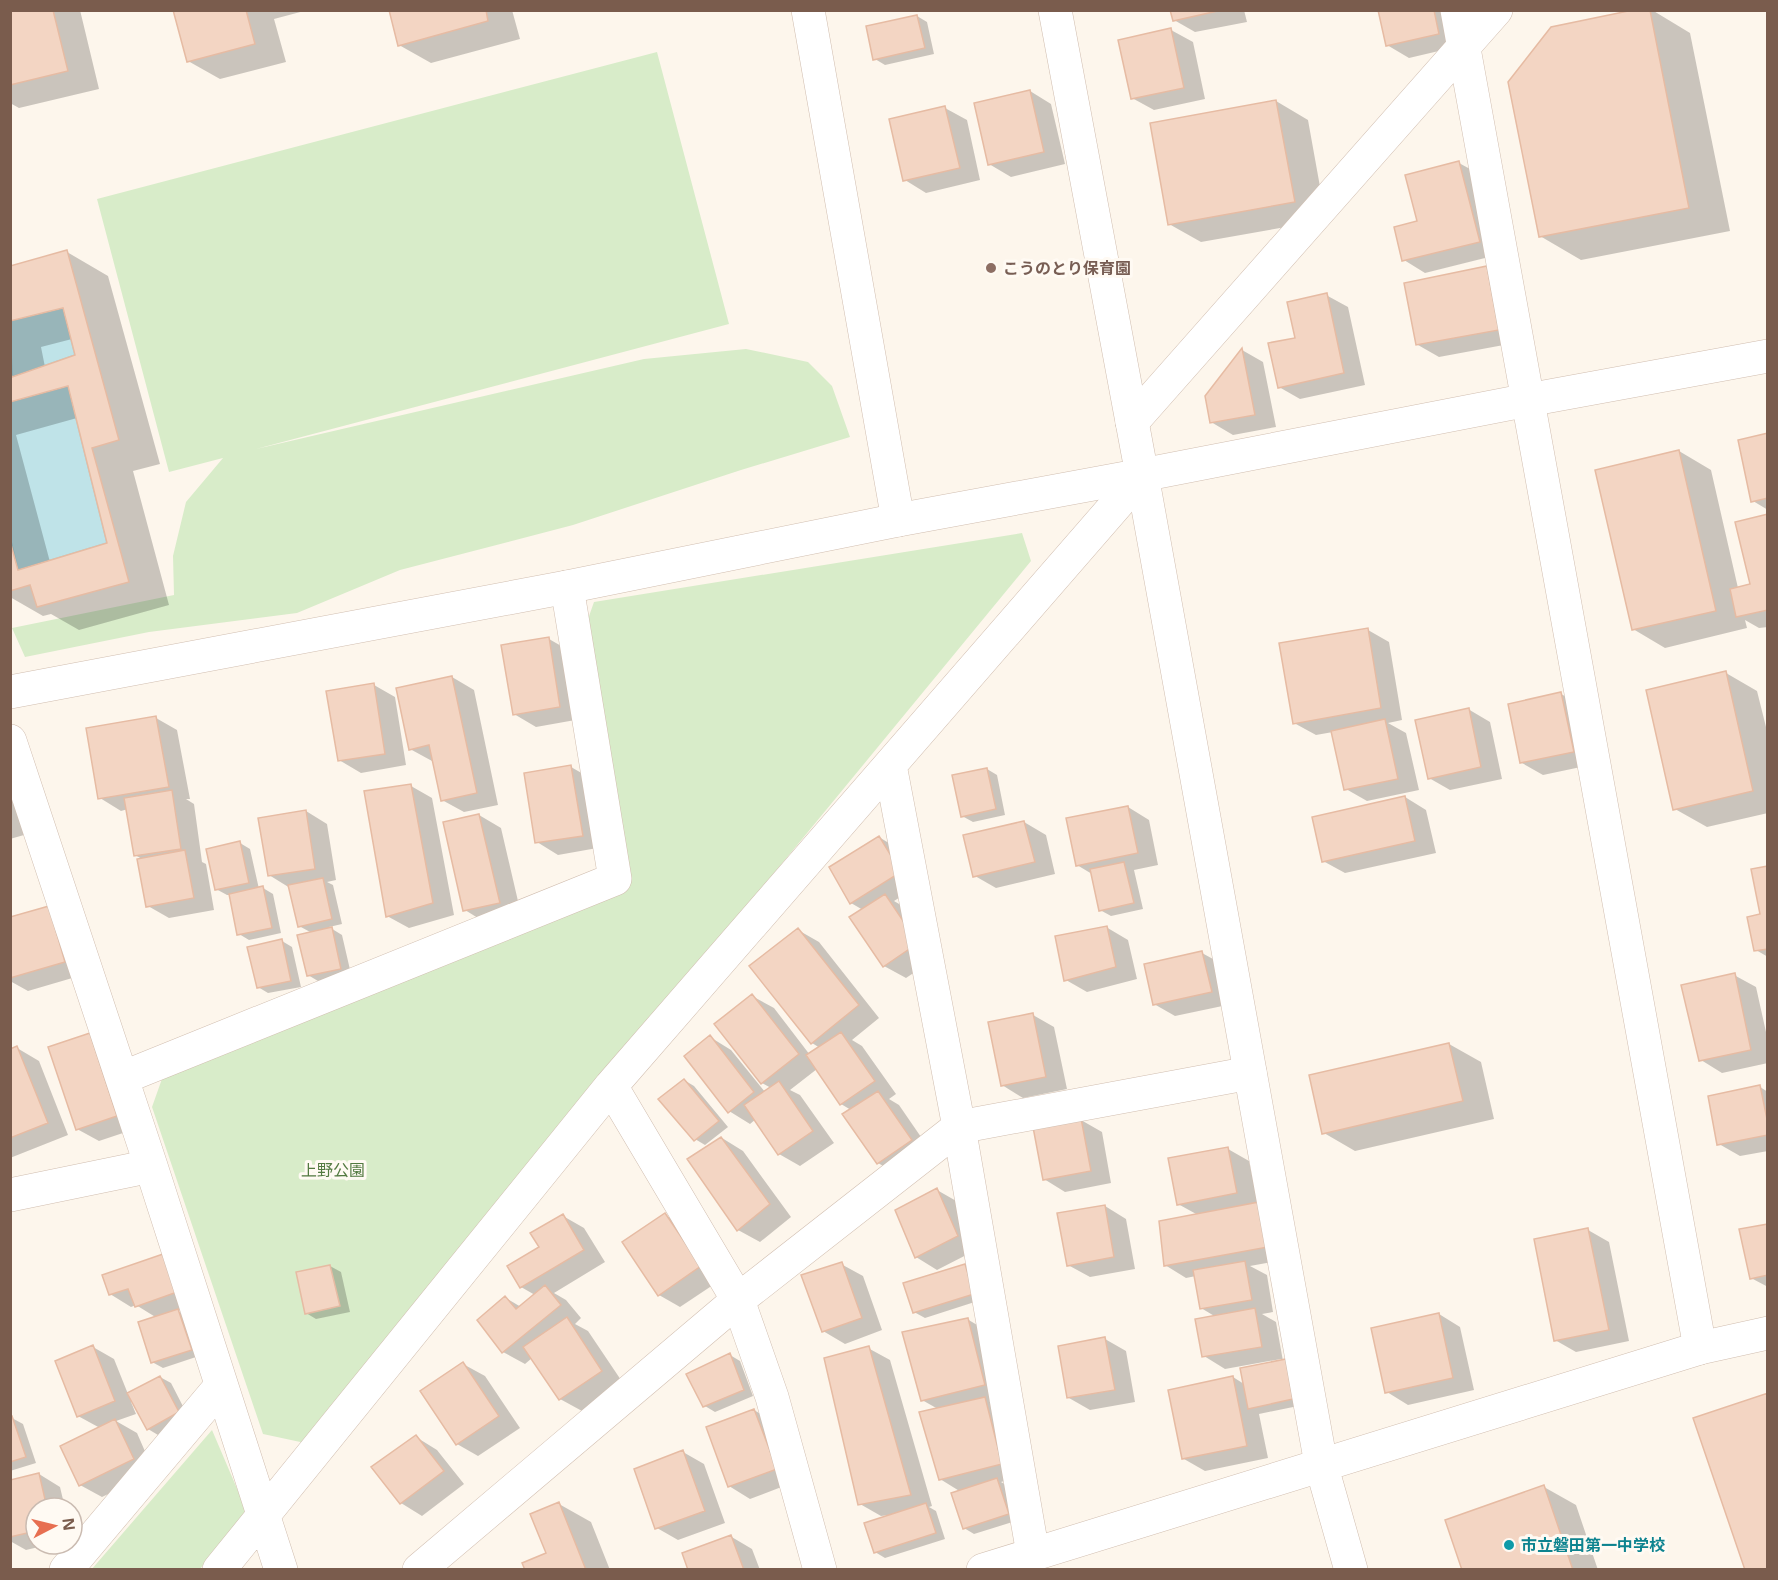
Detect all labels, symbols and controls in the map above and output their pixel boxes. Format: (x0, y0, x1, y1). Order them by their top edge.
place label: こうのとり保育園 (1003, 257, 1131, 279)
marker: こうのとり保育園 (984, 261, 998, 275)
park label: 上野公園 (301, 1159, 365, 1181)
north arrow (24, 1496, 84, 1556)
text: N (57, 1516, 81, 1532)
place label: 市立磐田第一中学校 (1521, 1534, 1665, 1556)
marker: 市立磐田第一中学校 (1502, 1538, 1516, 1552)

